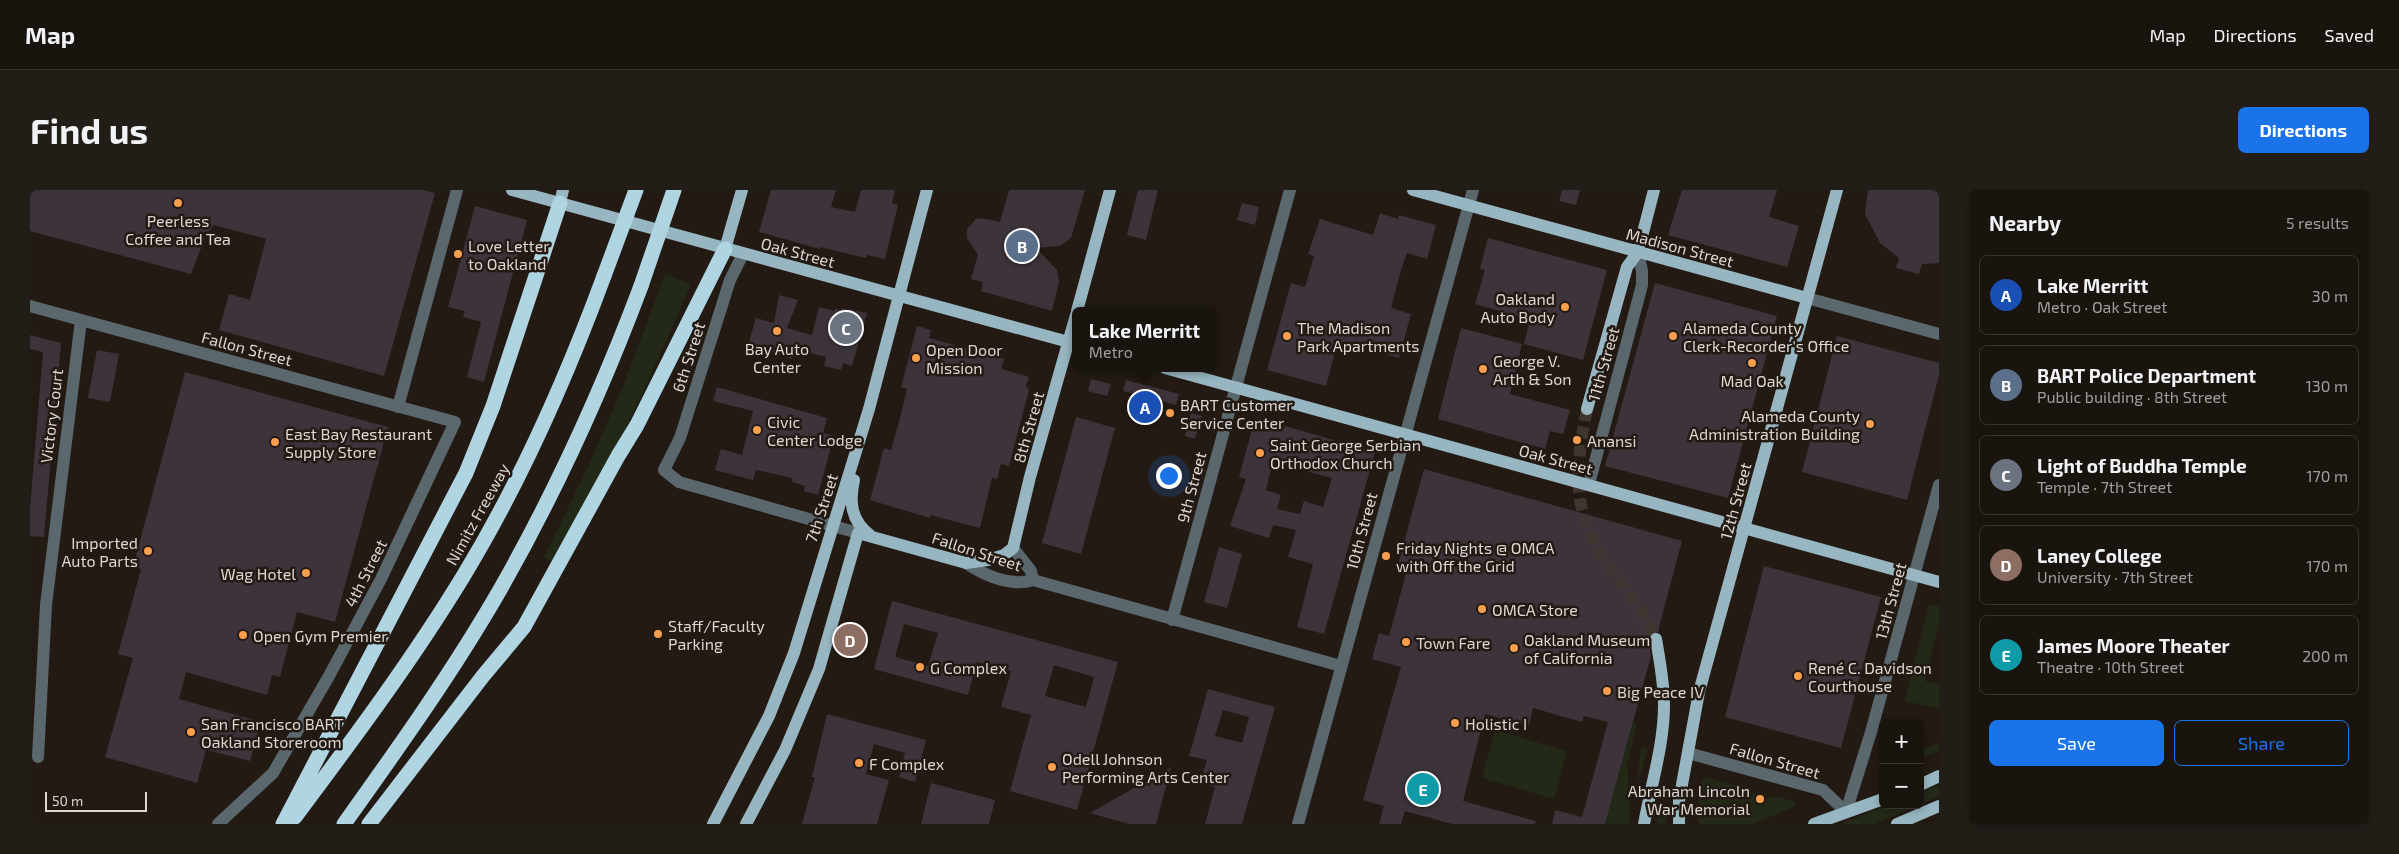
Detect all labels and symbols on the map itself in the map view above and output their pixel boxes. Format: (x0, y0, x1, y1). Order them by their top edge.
marker: Peerless Coffee and Tea (172, 197, 184, 209)
place label: Peerless Coffee and Tea (125, 211, 231, 248)
street label: Madison Street (1624, 224, 1736, 270)
pin: B (1006, 227, 1038, 265)
street label: Oak Street (759, 233, 837, 271)
place label: Love Letter to Oakland (468, 236, 550, 273)
marker: Love Letter to Oakland (452, 248, 464, 260)
place label: Oakland Auto Body (1481, 289, 1556, 326)
marker: Oakland Auto Body (1559, 301, 1571, 313)
pin: C (830, 309, 862, 347)
place label: The Madison Park Apartments (1297, 318, 1419, 355)
place label: Alameda County Clerk-Recorder's Office (1683, 318, 1849, 355)
street label: 6th Street (668, 320, 708, 394)
marker: Bay Auto Center (771, 325, 783, 337)
street label: 11th Street (1583, 325, 1623, 403)
street label: Fallon Street (200, 327, 294, 369)
marker: The Madison Park Apartments (1281, 330, 1293, 342)
marker: Alameda County Clerk-Recorder's Office (1667, 330, 1679, 342)
place label: Bay Auto Center (745, 339, 809, 376)
place label: Open Door Mission (926, 340, 1003, 377)
place label: George V. Arth & Son (1493, 351, 1572, 388)
marker: Open Door Mission (910, 352, 922, 364)
marker: Mad Oak (1746, 357, 1758, 369)
marker: George V. Arth & Son (1477, 363, 1489, 375)
street label: Victory Court (36, 368, 66, 464)
place label: Mad Oak (1720, 371, 1784, 390)
pin: A (1129, 388, 1161, 426)
street label: 8th Street (1009, 389, 1047, 465)
place label: BART Customer Service Center (1180, 395, 1293, 432)
place label: Alameda County Administration Building (1689, 406, 1861, 443)
marker: BART Customer Service Center (1164, 407, 1176, 419)
place label: Civic Center Lodge (767, 412, 862, 449)
marker: Alameda County Administration Building (1864, 418, 1876, 430)
place label: East Bay Restaurant Supply Store (285, 424, 432, 461)
marker: Civic Center Lodge (751, 424, 763, 436)
place label: Anansi (1587, 431, 1636, 450)
marker: Anansi (1571, 434, 1583, 446)
place label: Saint George Serbian Orthodox Church (1270, 435, 1421, 472)
marker: East Bay Restaurant Supply Store (269, 436, 281, 448)
street label: Oak Street (1517, 440, 1595, 478)
marker: Saint George Serbian Orthodox Church (1254, 447, 1266, 459)
street label: 9th Street (1172, 449, 1210, 525)
street label: Nimitz Freeway (441, 459, 513, 568)
street label: 12th Street (1716, 460, 1754, 542)
your location (1156, 463, 1182, 489)
street label: 7th Street (801, 471, 841, 545)
street label: 10th Street (1342, 490, 1380, 572)
street label: Fallon Street (930, 528, 1024, 574)
place label: Imported Auto Parts (61, 533, 138, 570)
street label: 4th Street (340, 536, 390, 610)
place label: Friday Nights @ OMCA with Off the Grid (1396, 538, 1555, 575)
marker: Imported Auto Parts (142, 545, 154, 557)
marker: Friday Nights @ OMCA with Off the Grid (1380, 550, 1392, 562)
street label: 13th Street (1871, 561, 1909, 641)
place label: Wag Hotel (221, 564, 296, 583)
marker: Wag Hotel (300, 567, 312, 579)
place label: OMCA Store (1492, 600, 1578, 619)
marker: OMCA Store (1476, 603, 1488, 615)
place label: Staff/Faculty Parking (668, 616, 765, 653)
pin: D (834, 621, 866, 659)
place label: Open Gym Premier (253, 626, 388, 645)
marker: Staff/Faculty Parking (652, 628, 664, 640)
marker: Open Gym Premier (237, 629, 249, 641)
place label: Oakland Museum of California (1524, 630, 1650, 667)
place label: Town Fare (1416, 633, 1490, 652)
marker: Town Fare (1400, 636, 1412, 648)
marker: Oakland Museum of California (1508, 642, 1520, 654)
place label: G Complex (930, 658, 1007, 677)
place label: René C. Davidson Courthouse (1808, 658, 1932, 695)
marker: G Complex (914, 661, 926, 673)
marker: René C. Davidson Courthouse (1792, 670, 1804, 682)
place label: Big Peace IV (1617, 682, 1704, 701)
marker: Big Peace IV (1601, 685, 1613, 697)
place label: San Francisco BART Oakland Storeroom (201, 714, 344, 751)
place label: Holistic I (1465, 714, 1527, 733)
marker: Holistic I (1449, 717, 1461, 729)
marker: San Francisco BART Oakland Storeroom (185, 726, 197, 738)
street label: Fallon Street (1728, 738, 1822, 782)
place label: Odell Johnson Performing Arts Center (1062, 749, 1230, 786)
place label: F Complex (869, 754, 945, 773)
marker: F Complex (853, 757, 865, 769)
marker: Odell Johnson Performing Arts Center (1046, 761, 1058, 773)
pin: E (1407, 770, 1439, 808)
place label: Abraham Lincoln War Memorial (1628, 781, 1750, 818)
scale bar (45, 789, 148, 812)
marker: Abraham Lincoln War Memorial (1754, 793, 1766, 805)

